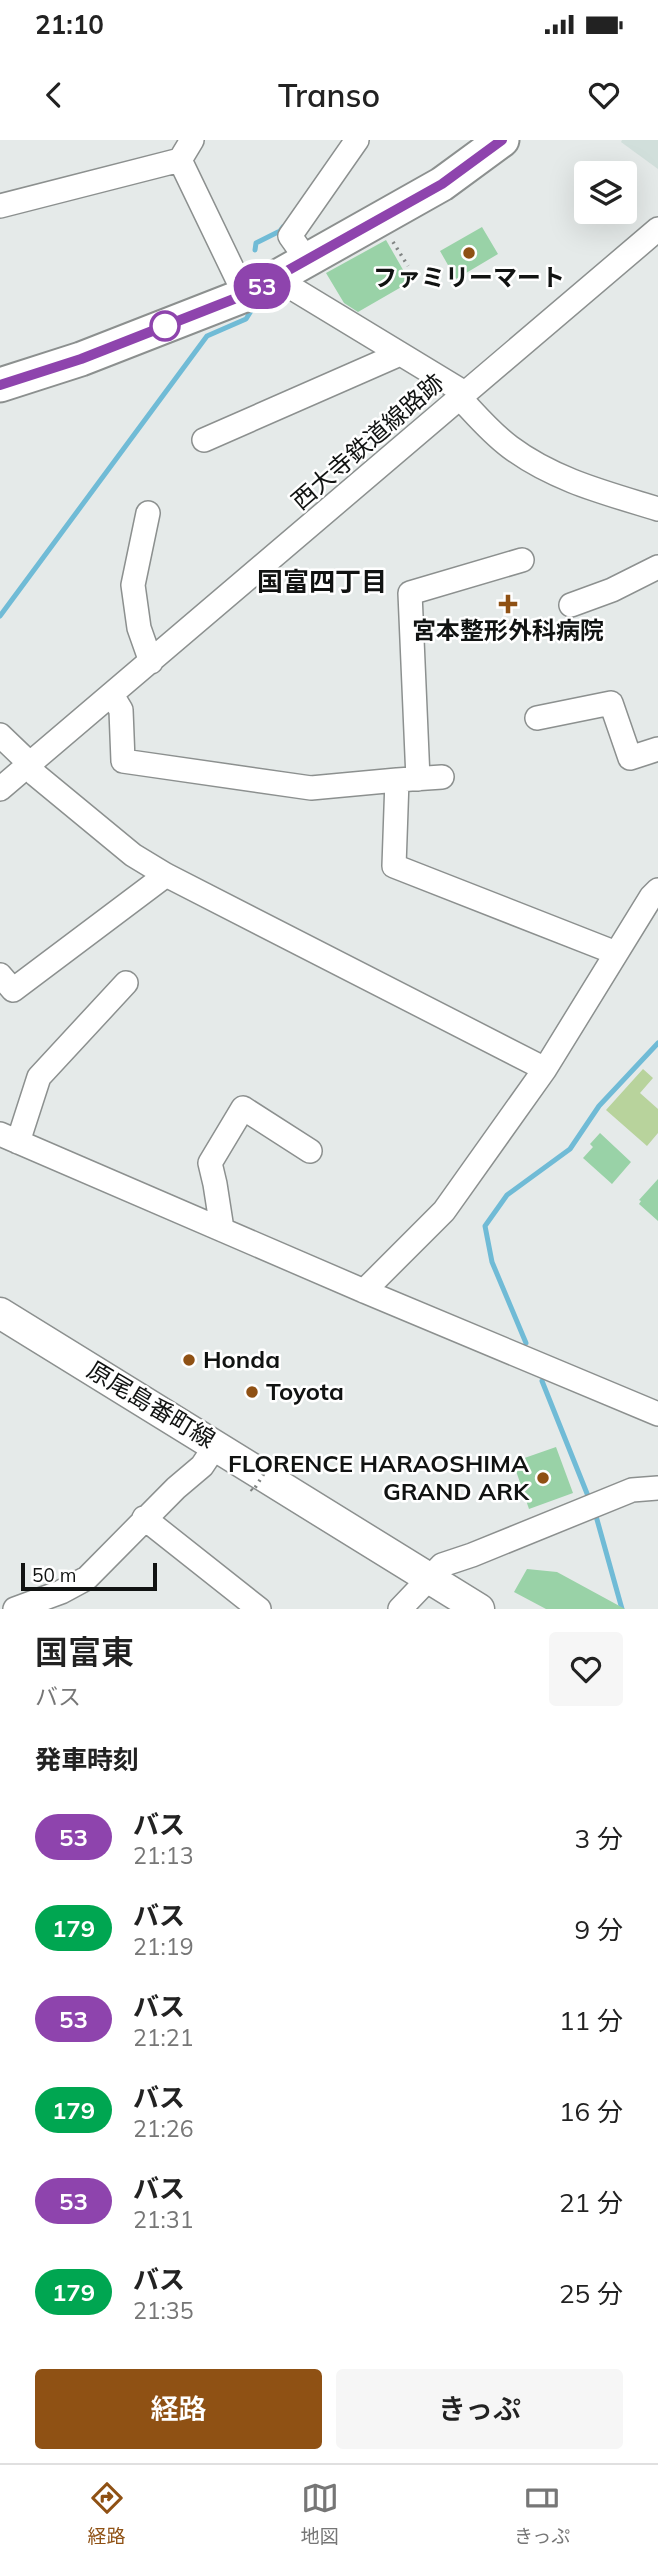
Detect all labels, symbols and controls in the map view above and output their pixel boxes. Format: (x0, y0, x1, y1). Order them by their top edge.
text: 21:10 (35, 8, 104, 41)
text: Transo (278, 75, 380, 115)
icon: back (35, 76, 73, 114)
icon: heart (585, 76, 623, 114)
map controls (574, 161, 637, 224)
button: layers (574, 161, 637, 224)
marker: ファミリーマート (461, 245, 477, 261)
place label: ファミリーマート (373, 262, 565, 292)
line badge: 53 (230, 263, 294, 309)
text: 53 (248, 271, 276, 301)
unlabelled marker (150, 311, 180, 341)
street label: 西大寺鉄道線路跡 (285, 367, 450, 516)
district label: 国富四丁目 (257, 565, 387, 598)
marker: 宮本整形外科病院 (498, 594, 518, 614)
place label: 宮本整形外科病院 (412, 615, 604, 645)
place label: Honda (203, 1344, 280, 1374)
marker: Honda (181, 1352, 197, 1368)
street label: 原尾島番町線 (82, 1354, 221, 1454)
place label: Toyota (266, 1376, 344, 1406)
marker: Toyota (244, 1384, 260, 1400)
place label: FLORENCE HARAOSHIMA GRAND ARK (228, 1448, 530, 1506)
marker: FLORENCE HARAOSHIMA GRAND ARK (535, 1470, 551, 1486)
scale bar (21, 1560, 158, 1592)
text: 50 m (32, 1563, 76, 1587)
text: 国富東 (35, 1631, 134, 1672)
button: heart (549, 1632, 623, 1706)
text: バス (35, 1682, 81, 1711)
text: 発車時刻 (35, 1743, 139, 1776)
text: バス (133, 1808, 185, 1841)
text: 53 (59, 1822, 88, 1852)
text: 3 分 (575, 1822, 623, 1855)
text: 21:13 (133, 1841, 193, 1870)
text: バス (133, 1899, 185, 1932)
text: 179 (52, 1913, 95, 1943)
text: 9 分 (575, 1913, 623, 1946)
text: 21:19 (133, 1932, 193, 1961)
text: バス (133, 1990, 185, 2023)
text: 53 (59, 2004, 88, 2034)
text: 11 分 (559, 2004, 623, 2037)
text: 21:21 (133, 2023, 193, 2052)
text: バス (133, 2081, 185, 2114)
text: 179 (52, 2095, 95, 2125)
text: 16 分 (559, 2095, 623, 2128)
text: 21:26 (133, 2114, 193, 2143)
text: バス (133, 2172, 185, 2205)
text: 53 (59, 2186, 88, 2216)
text: 21 分 (559, 2186, 623, 2219)
text: 21:31 (133, 2205, 193, 2234)
text: バス (133, 2263, 185, 2296)
text: 179 (52, 2277, 95, 2307)
text: 25 分 (559, 2277, 623, 2310)
text: 21:35 (133, 2296, 193, 2325)
button: 経路 (35, 2369, 322, 2449)
button: きっぷ (336, 2369, 623, 2449)
tab: 経路 (88, 2479, 126, 2548)
tab: 地図 (301, 2479, 339, 2548)
tab: きっぷ (514, 2479, 570, 2548)

